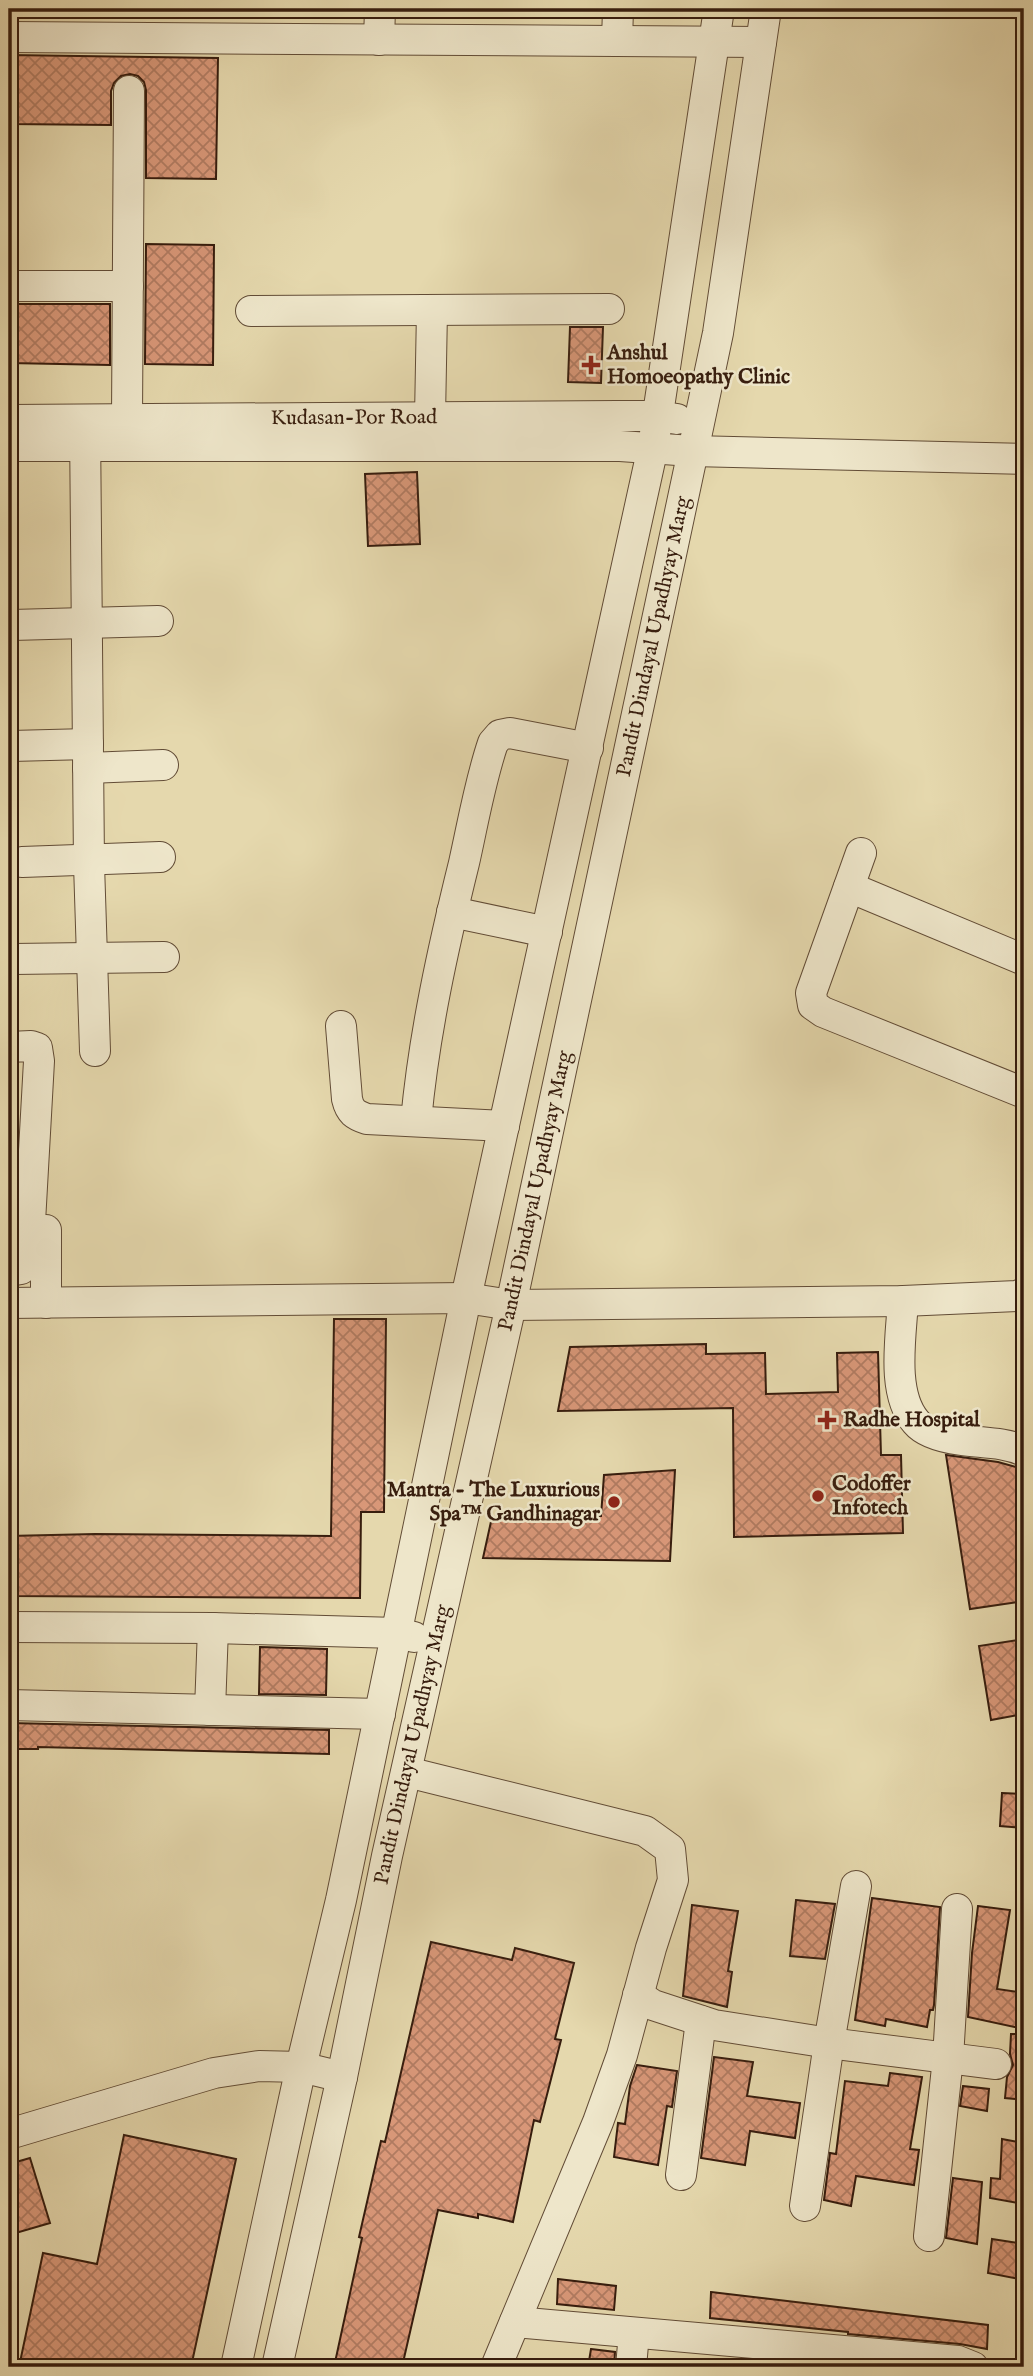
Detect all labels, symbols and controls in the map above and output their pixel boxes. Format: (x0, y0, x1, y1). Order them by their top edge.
place label: Anshul Homoeopathy Clinic (606, 340, 790, 391)
marker: Anshul Homoeopathy Clinic (581, 355, 601, 375)
street label: Kudasan-Por Road (271, 404, 438, 432)
street label: Pandit Dindayal Upadhyay Marg (610, 493, 697, 779)
street label: Pandit Dindayal Upadhyay Marg (492, 1048, 578, 1334)
place label: Radhe Hospital (843, 1407, 981, 1434)
marker: Radhe Hospital (817, 1410, 837, 1430)
place label: Codoffer Infotech (832, 1471, 911, 1522)
place label: Mantra - The Luxurious Spa™ Gandhinagar (387, 1477, 600, 1528)
marker: Codoffer Infotech (810, 1488, 826, 1504)
marker: Mantra - The Luxurious Spa™ Gandhinagar (606, 1494, 622, 1510)
street label: Pandit Dindayal Upadhyay Marg (368, 1601, 457, 1887)

